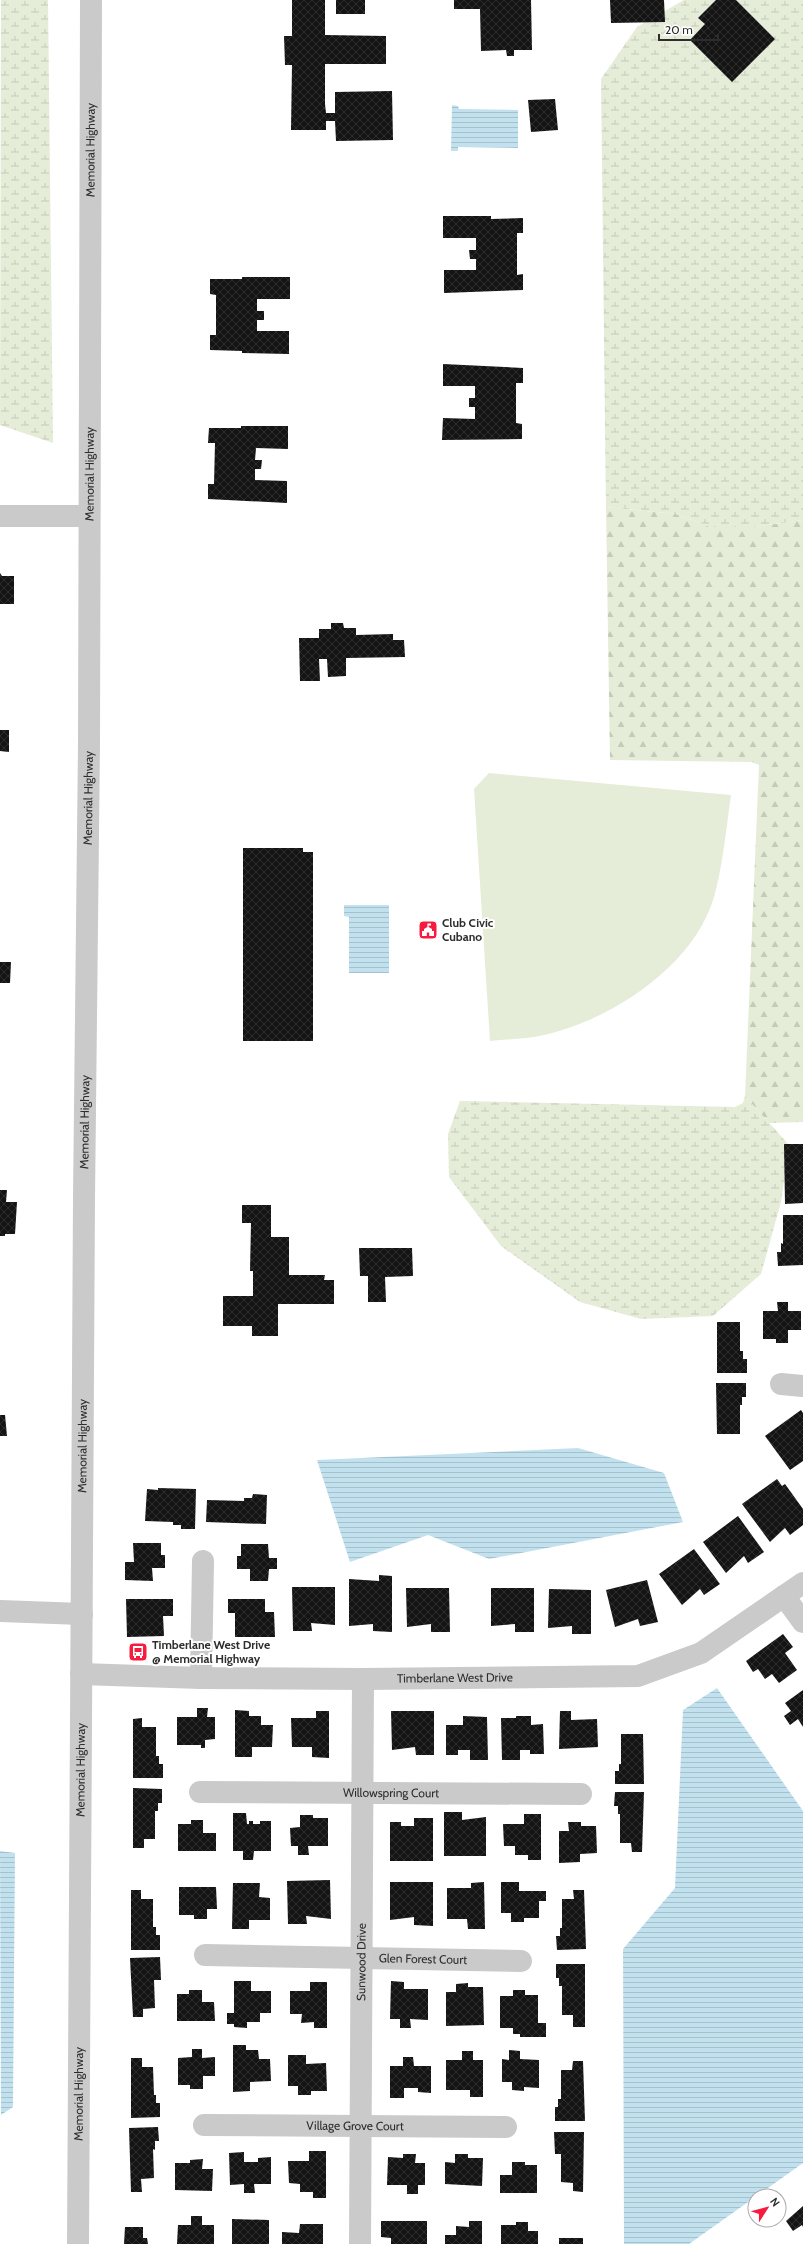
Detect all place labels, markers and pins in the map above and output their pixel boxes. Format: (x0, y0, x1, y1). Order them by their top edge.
place label: Club Civic Cubano (442, 915, 494, 944)
public building icon: Club Civic Cubano (417, 919, 439, 941)
place label: Timberlane West Drive @ Memorial Highway (152, 1637, 270, 1666)
bus stop icon: Timberlane West Drive @ Memorial Highway (127, 1641, 149, 1663)

